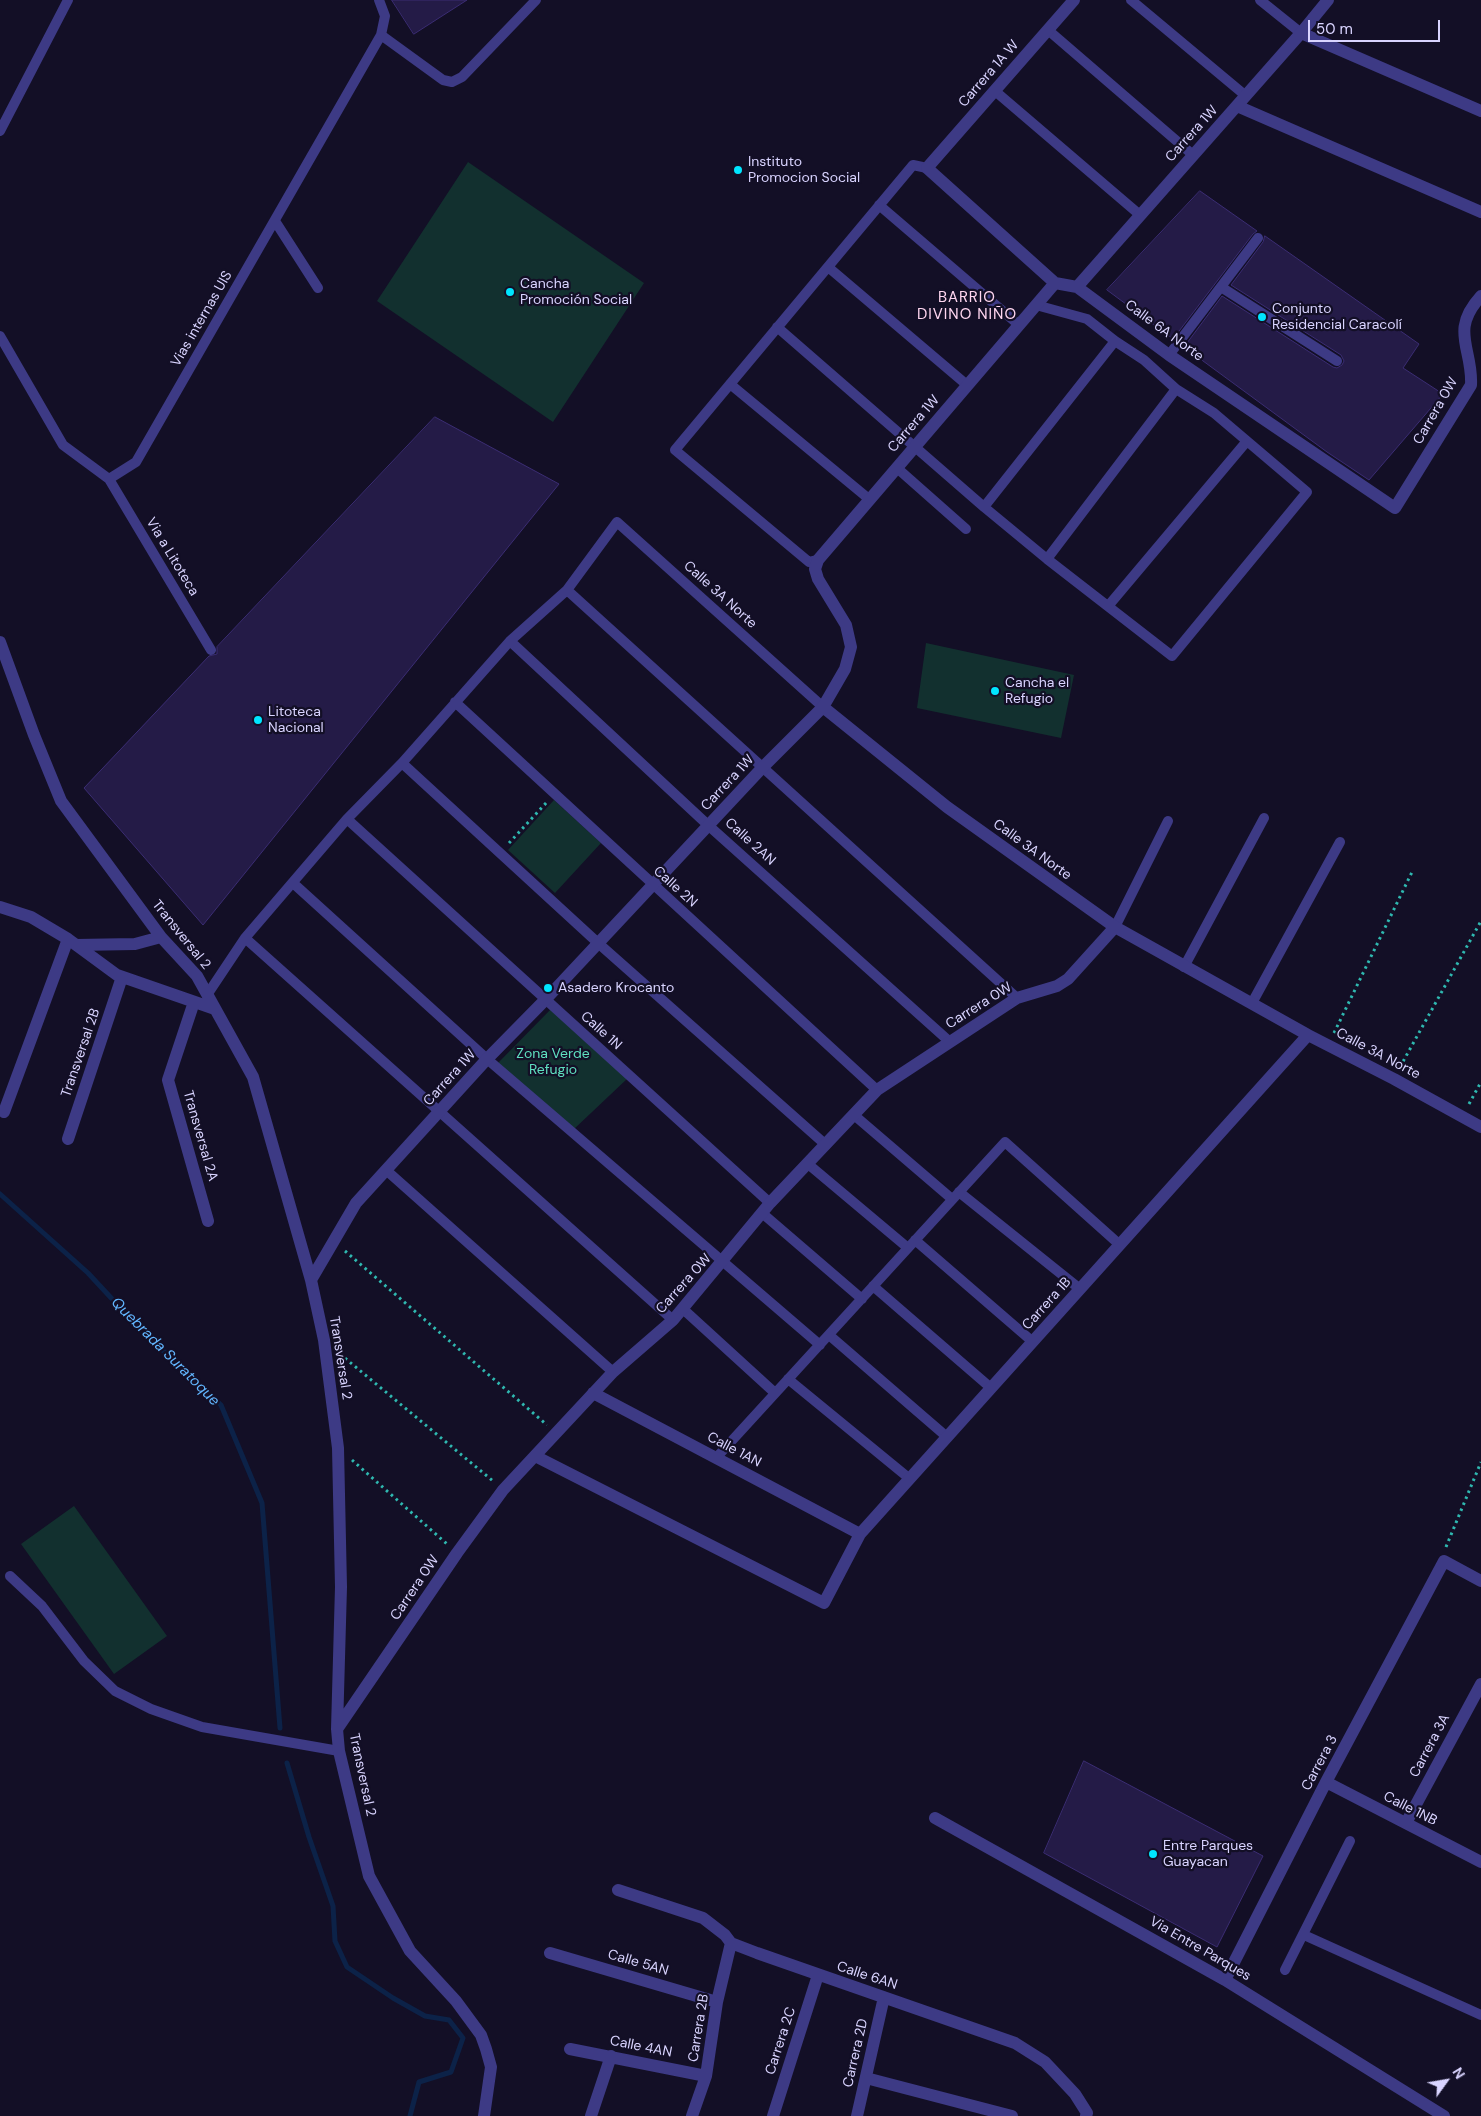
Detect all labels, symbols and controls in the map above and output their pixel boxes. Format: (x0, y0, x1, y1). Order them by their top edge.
scale bar (1311, 10, 1444, 42)
text: 50 m (1316, 19, 1353, 39)
street label: Carrera 1A W (955, 37, 1023, 111)
street label: Carrera 1W (1162, 102, 1222, 166)
place label: Instituto Promocion Social (748, 154, 860, 186)
marker: Instituto Promocion Social (732, 164, 744, 176)
street label: Vias internas UIS (168, 268, 236, 370)
place label: Cancha Promoción Social (520, 276, 632, 308)
marker: Cancha Promoción Social (504, 286, 516, 298)
district label: BARRIO DIVINO NIÑO (916, 289, 1018, 324)
street label: Calle 6A Norte (1121, 297, 1207, 365)
place label: Conjunto Residencial Caracolí (1272, 301, 1402, 334)
marker: Conjunto Residencial Caracolí (1256, 311, 1268, 323)
street label: Carrera 0W (1410, 374, 1462, 448)
street label: Carrera 1W (885, 392, 943, 456)
street label: Via a Litoteca (142, 515, 202, 599)
street label: Calle 3A Norte (680, 558, 760, 632)
place label: Cancha el Refugio (1005, 675, 1069, 708)
marker: Cancha el Refugio (989, 685, 1001, 697)
place label: Litoteca Nacional (268, 704, 324, 736)
marker: Litoteca Nacional (252, 714, 264, 726)
street label: Carrera 1W (698, 752, 758, 814)
street label: Calle 2AN (721, 815, 779, 869)
street label: Calle 3A Norte (990, 816, 1074, 884)
street label: Calle 2N (650, 863, 700, 911)
street label: Transversal 2 (148, 897, 214, 973)
street label: Carrera 0W (943, 979, 1015, 1033)
place label: Asadero Krocanto (558, 980, 674, 996)
marker: Asadero Krocanto (542, 982, 554, 994)
street label: Transversal 2B (58, 1006, 104, 1100)
street label: Calle 1N (577, 1008, 625, 1054)
street label: Calle 3A Norte (1333, 1025, 1423, 1083)
street label: Carrera 1W (420, 1046, 480, 1110)
park label: Zona Verde Refugio (516, 1046, 590, 1078)
street label: Transversal 2A (179, 1089, 221, 1183)
street label: Carrera 0W (653, 1251, 715, 1317)
street label: Carrera 1B (1019, 1274, 1075, 1334)
water label: Quebrada Suratoque (107, 1294, 223, 1410)
street label: Transversal 2 (325, 1315, 355, 1401)
street label: Calle 1AN (704, 1429, 764, 1471)
street label: Carrera 0W (387, 1552, 443, 1624)
street label: Carrera 3A (1406, 1711, 1454, 1781)
street label: Transversal 2 (345, 1732, 379, 1818)
street label: Carrera 3 (1298, 1732, 1342, 1794)
street label: Calle 1NB (1380, 1788, 1440, 1830)
place label: Entre Parques Guayacan (1163, 1838, 1253, 1870)
marker: Entre Parques Guayacan (1147, 1848, 1159, 1860)
street label: Via Entre Parques (1146, 1913, 1254, 1985)
street label: Calle 5AN (606, 1946, 670, 1980)
street label: Calle 6AN (835, 1958, 899, 1994)
street label: Carrera 2B (685, 1993, 713, 2063)
street label: Carrera 2C (762, 2005, 800, 2077)
street label: Carrera 2D (840, 2017, 872, 2089)
street label: Calle 4AN (608, 2033, 674, 2061)
north arrow (1421, 2056, 1471, 2106)
text: N (1448, 2064, 1469, 2082)

